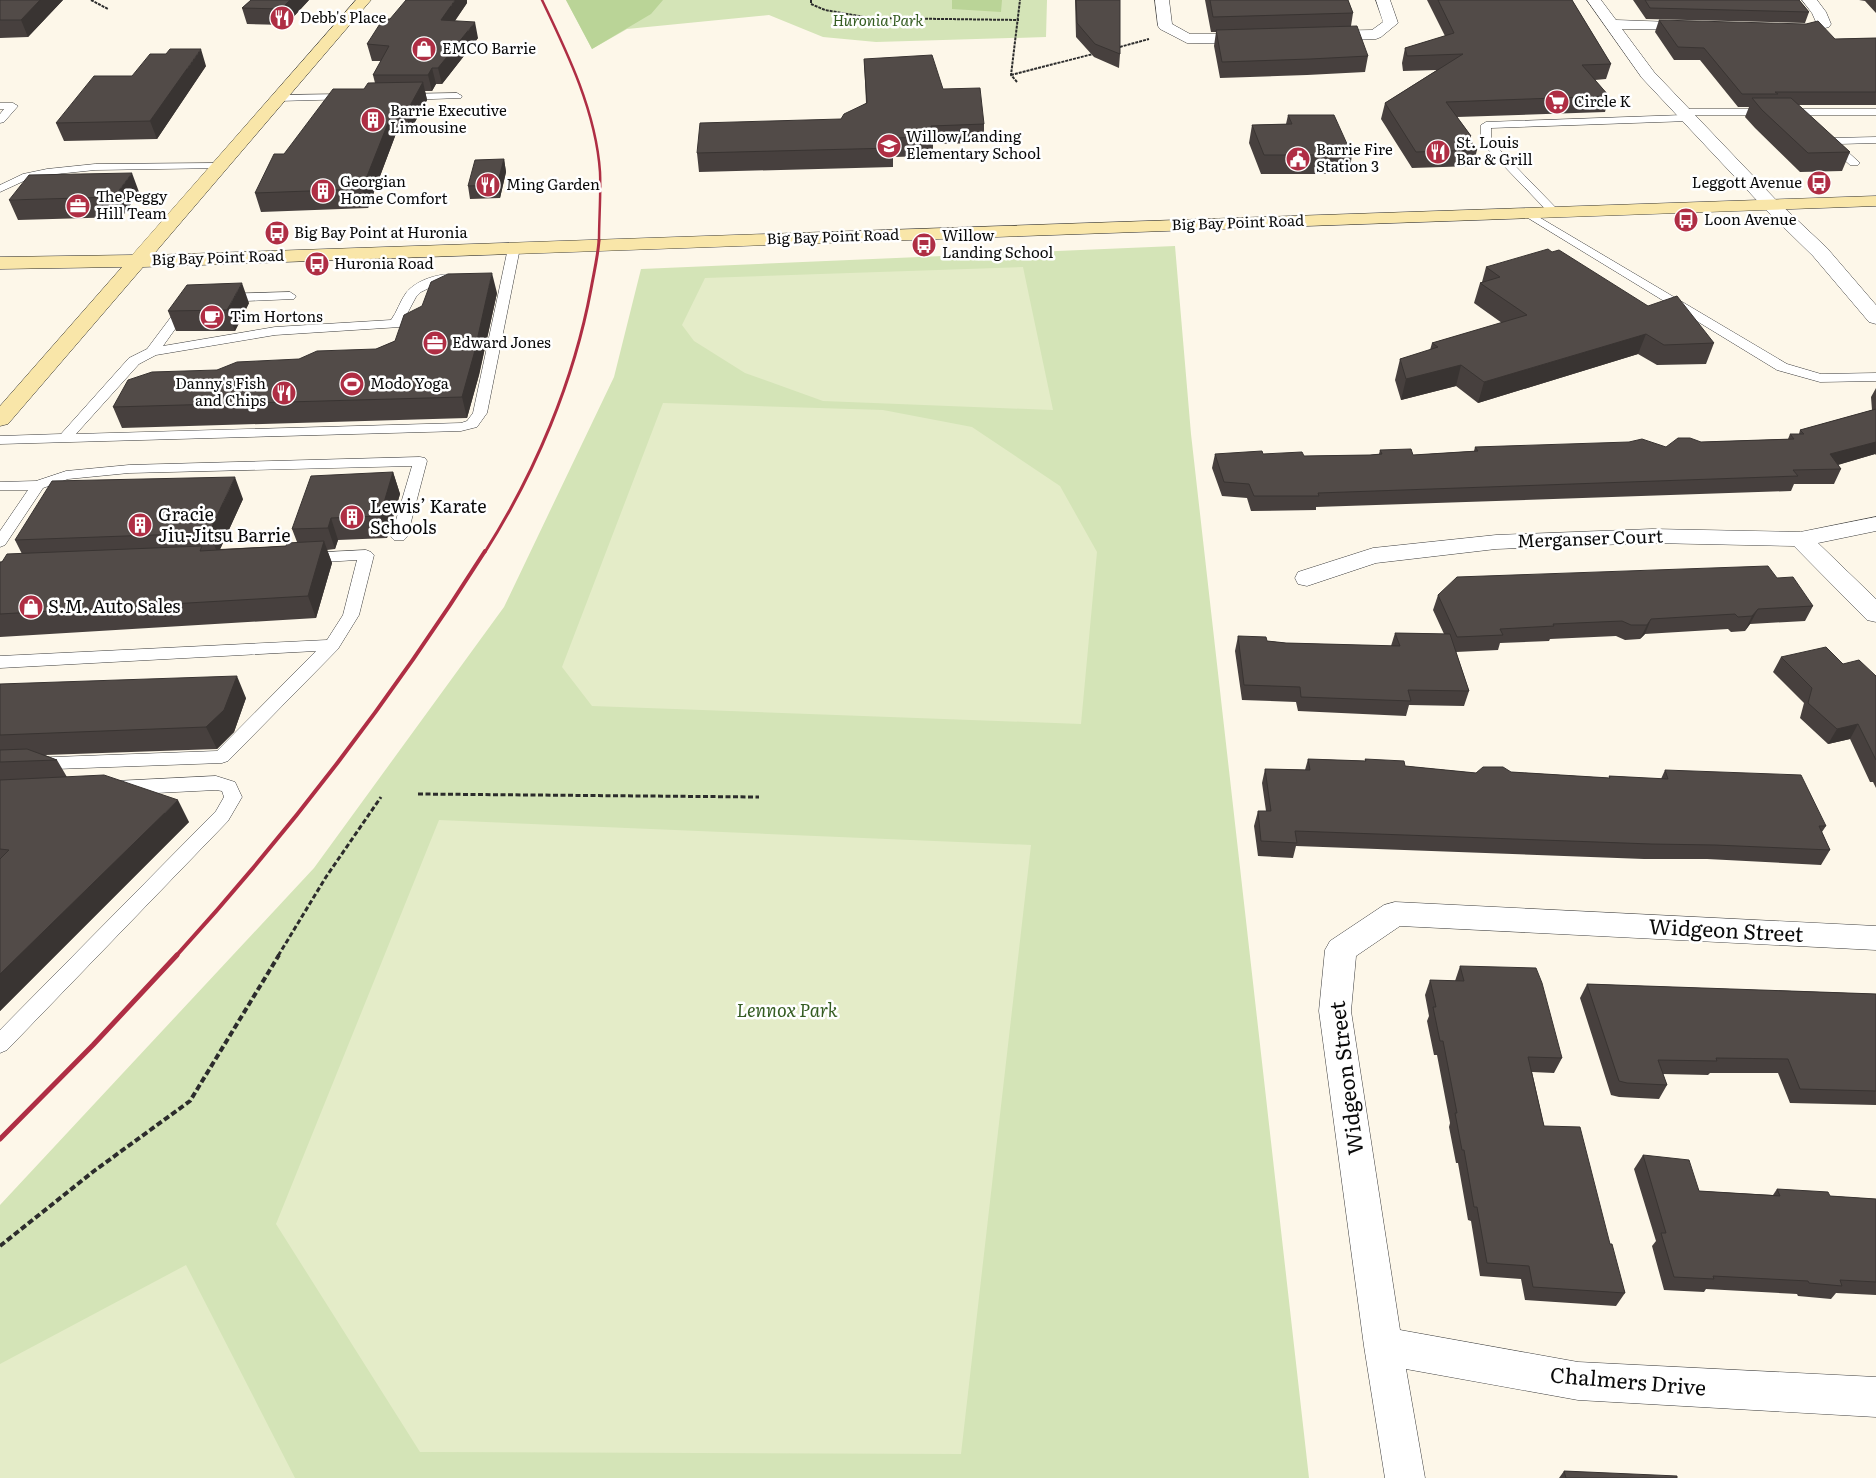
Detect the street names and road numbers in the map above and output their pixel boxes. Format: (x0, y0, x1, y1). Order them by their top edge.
street label: Big Bay Point Road (1171, 208, 1305, 235)
street label: Big Bay Point Road (766, 222, 900, 249)
street label: Big Bay Point Road (151, 243, 285, 270)
street label: Merganser Court (1516, 521, 1664, 554)
street label: Widgeon Street (1648, 909, 1805, 948)
street label: Widgeon Street (1320, 999, 1369, 1157)
street label: Chalmers Drive (1549, 1357, 1708, 1402)

